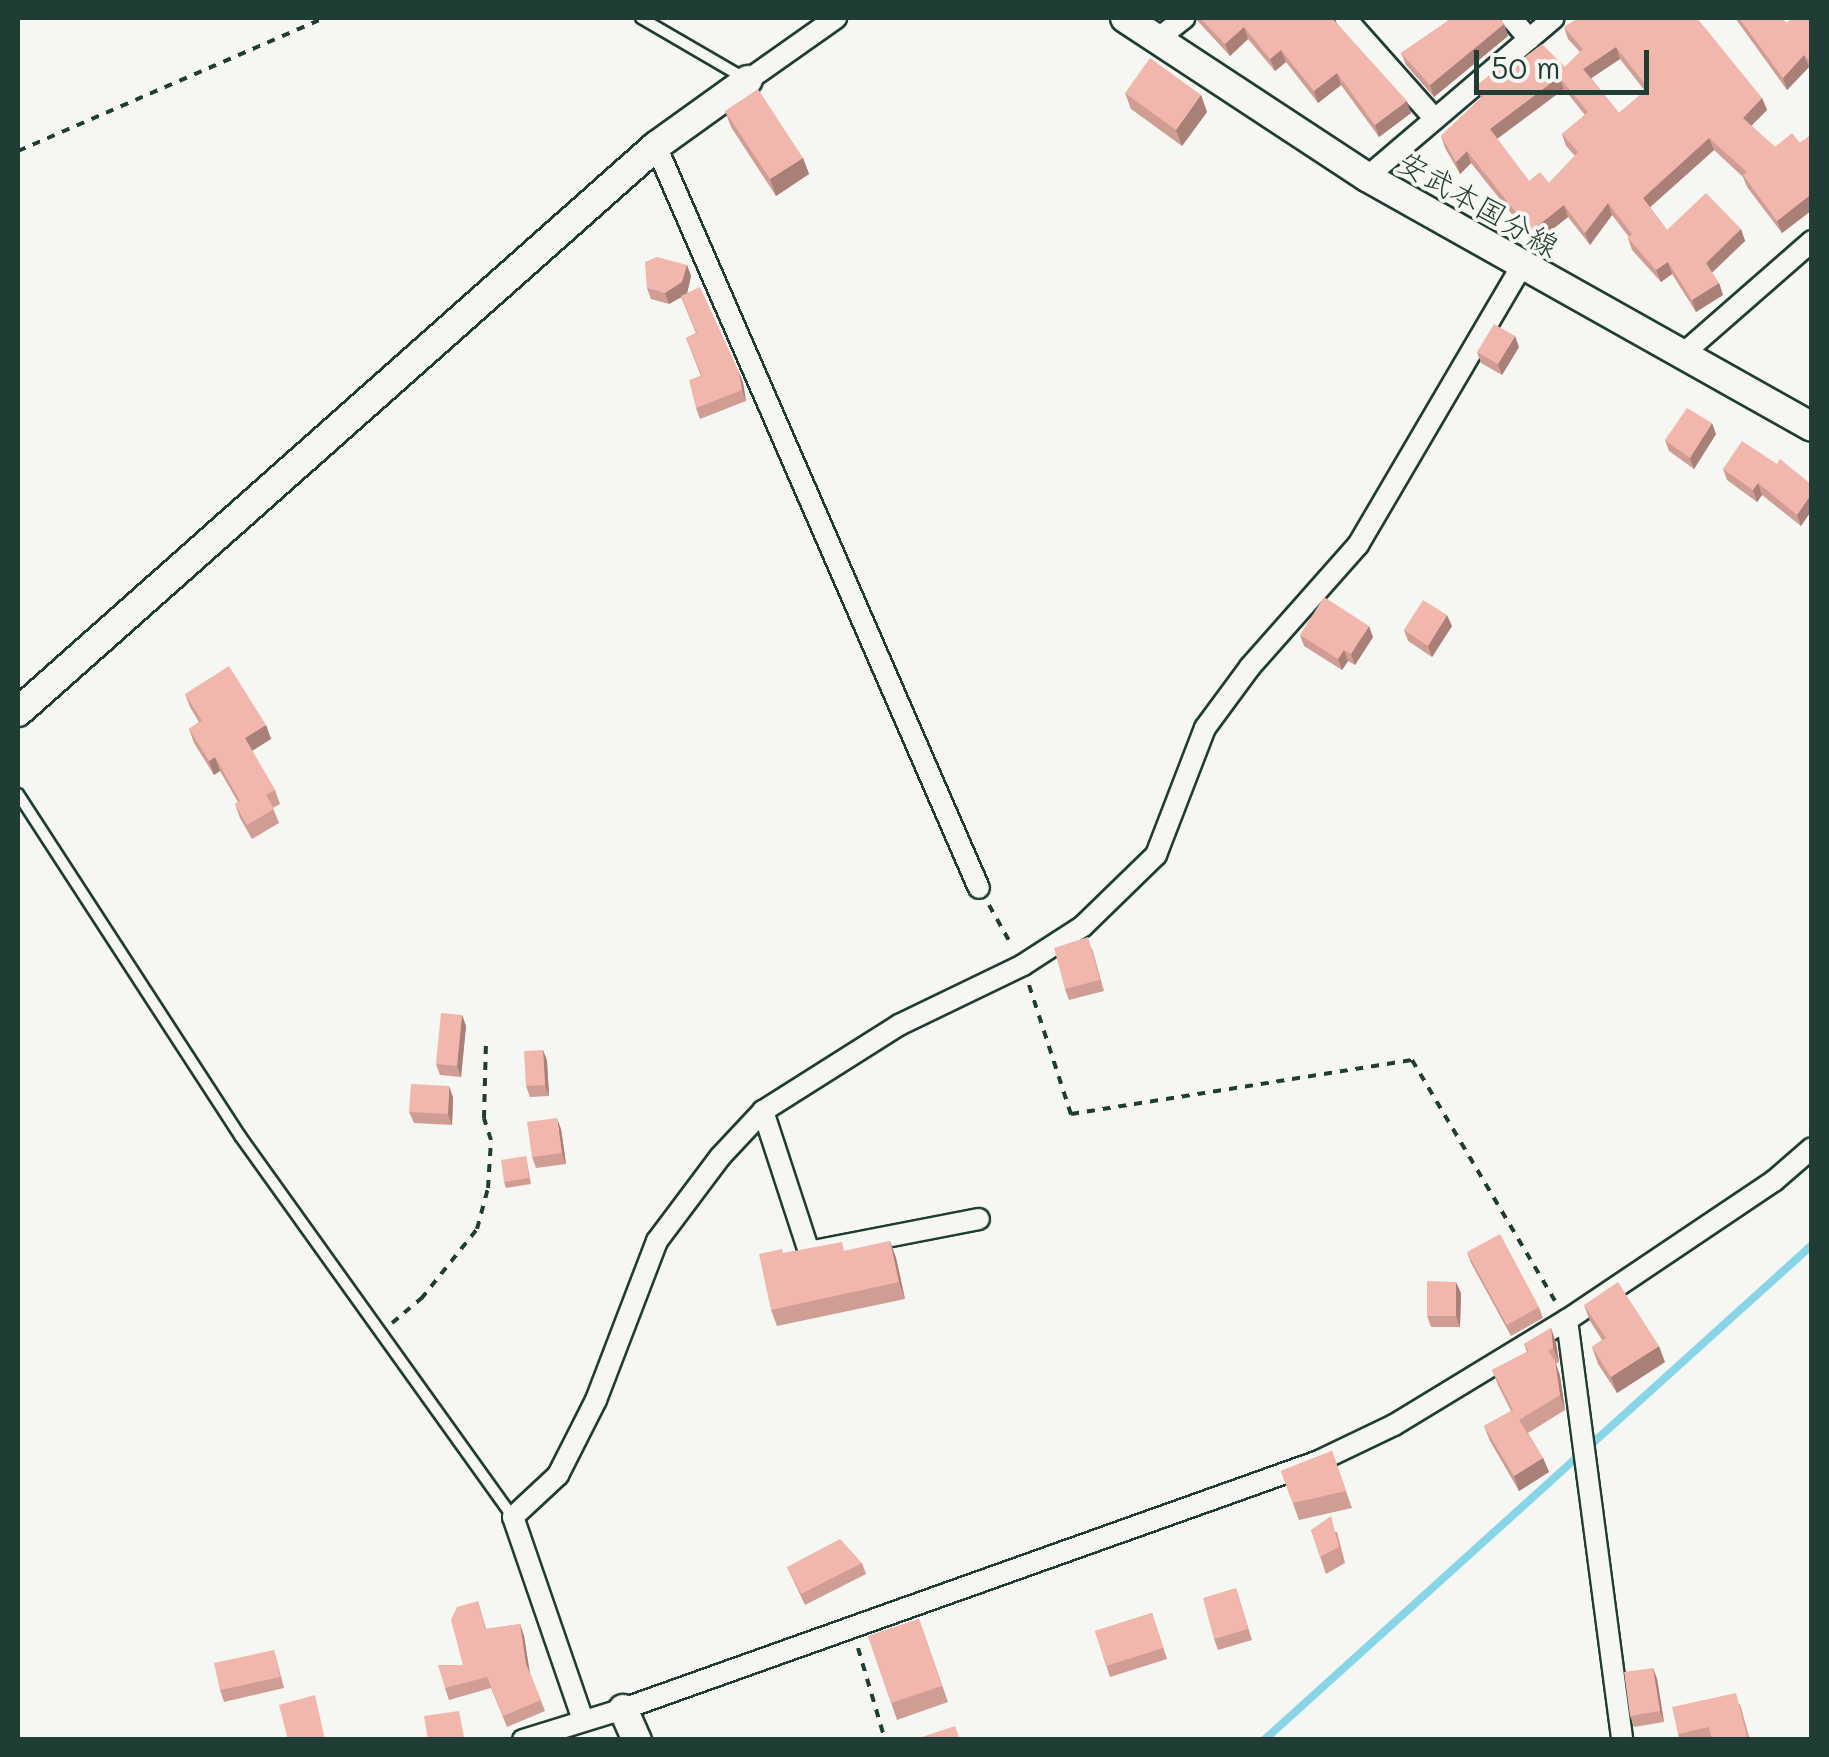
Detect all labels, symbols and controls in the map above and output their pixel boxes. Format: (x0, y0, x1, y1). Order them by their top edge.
scale bar (1479, 30, 1654, 92)
text: 50 m (1491, 47, 1561, 87)
street label: 安武本国分線 (1392, 142, 1566, 264)

